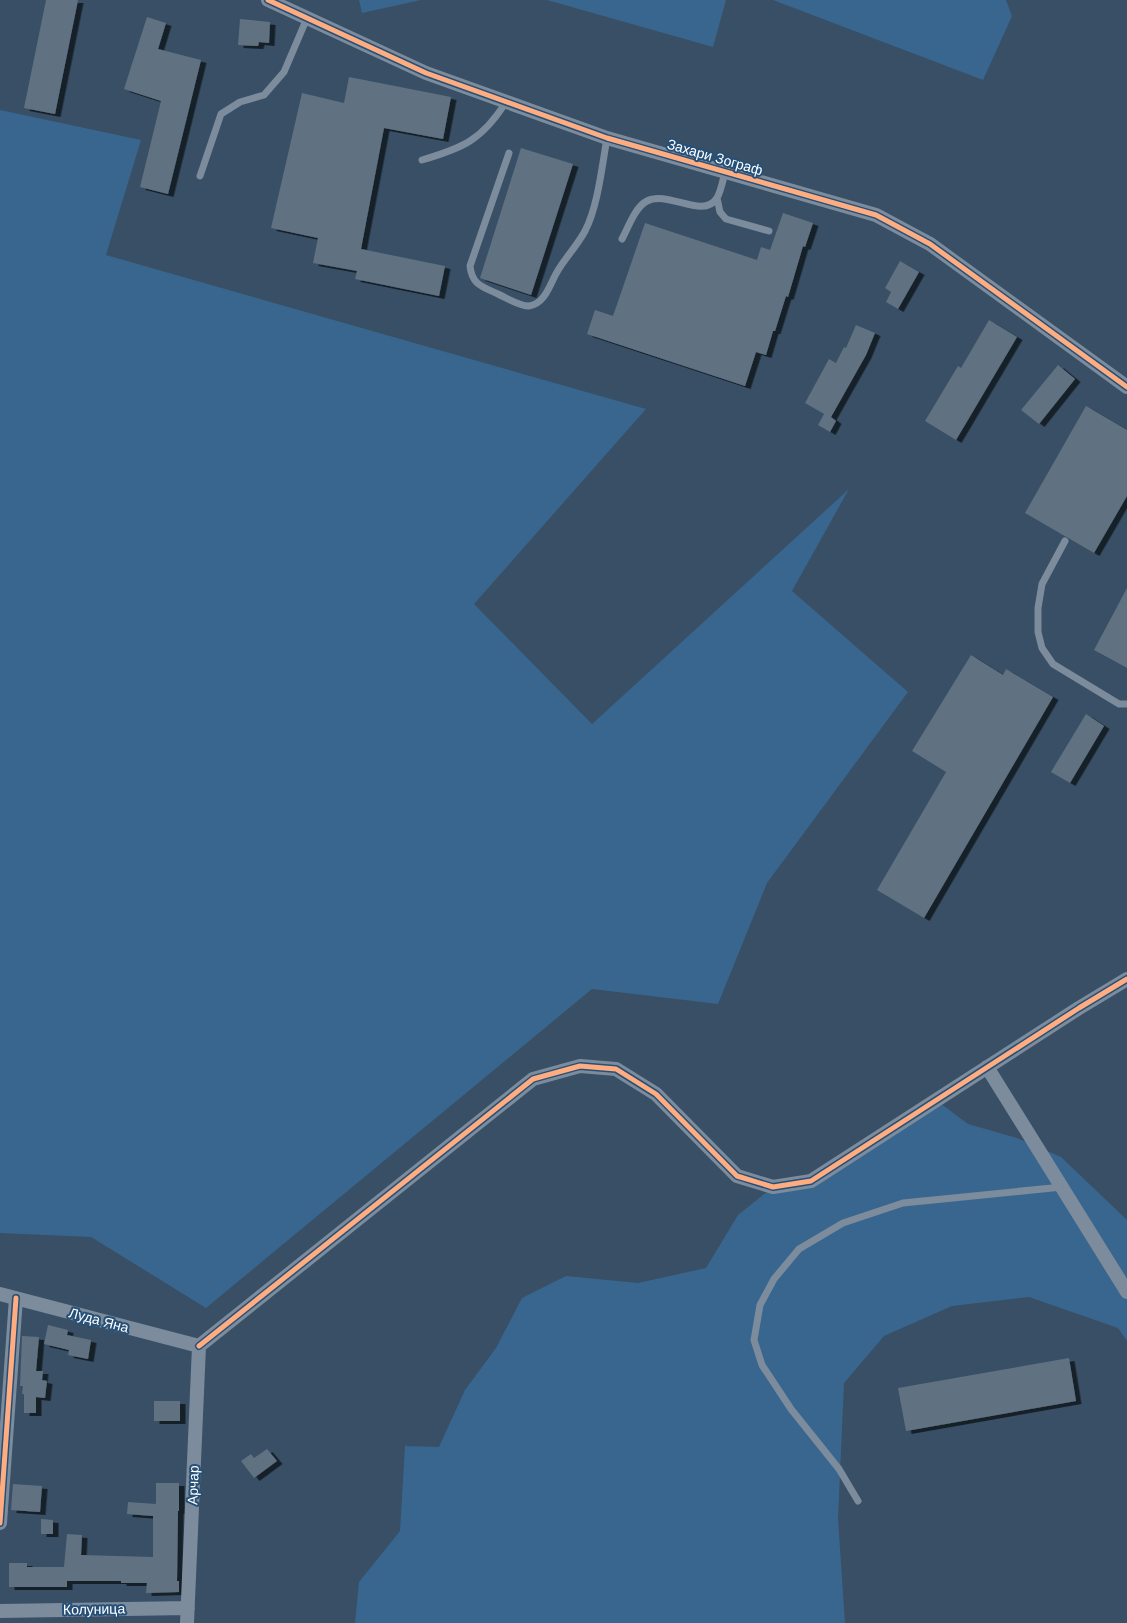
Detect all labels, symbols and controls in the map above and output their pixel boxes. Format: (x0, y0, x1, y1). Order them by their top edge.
street label: Захари Зограф (665, 136, 765, 178)
street label: Луда Яна (67, 1304, 131, 1336)
street label: Арчар (184, 1465, 202, 1505)
street label: Колуница (63, 1600, 125, 1618)

